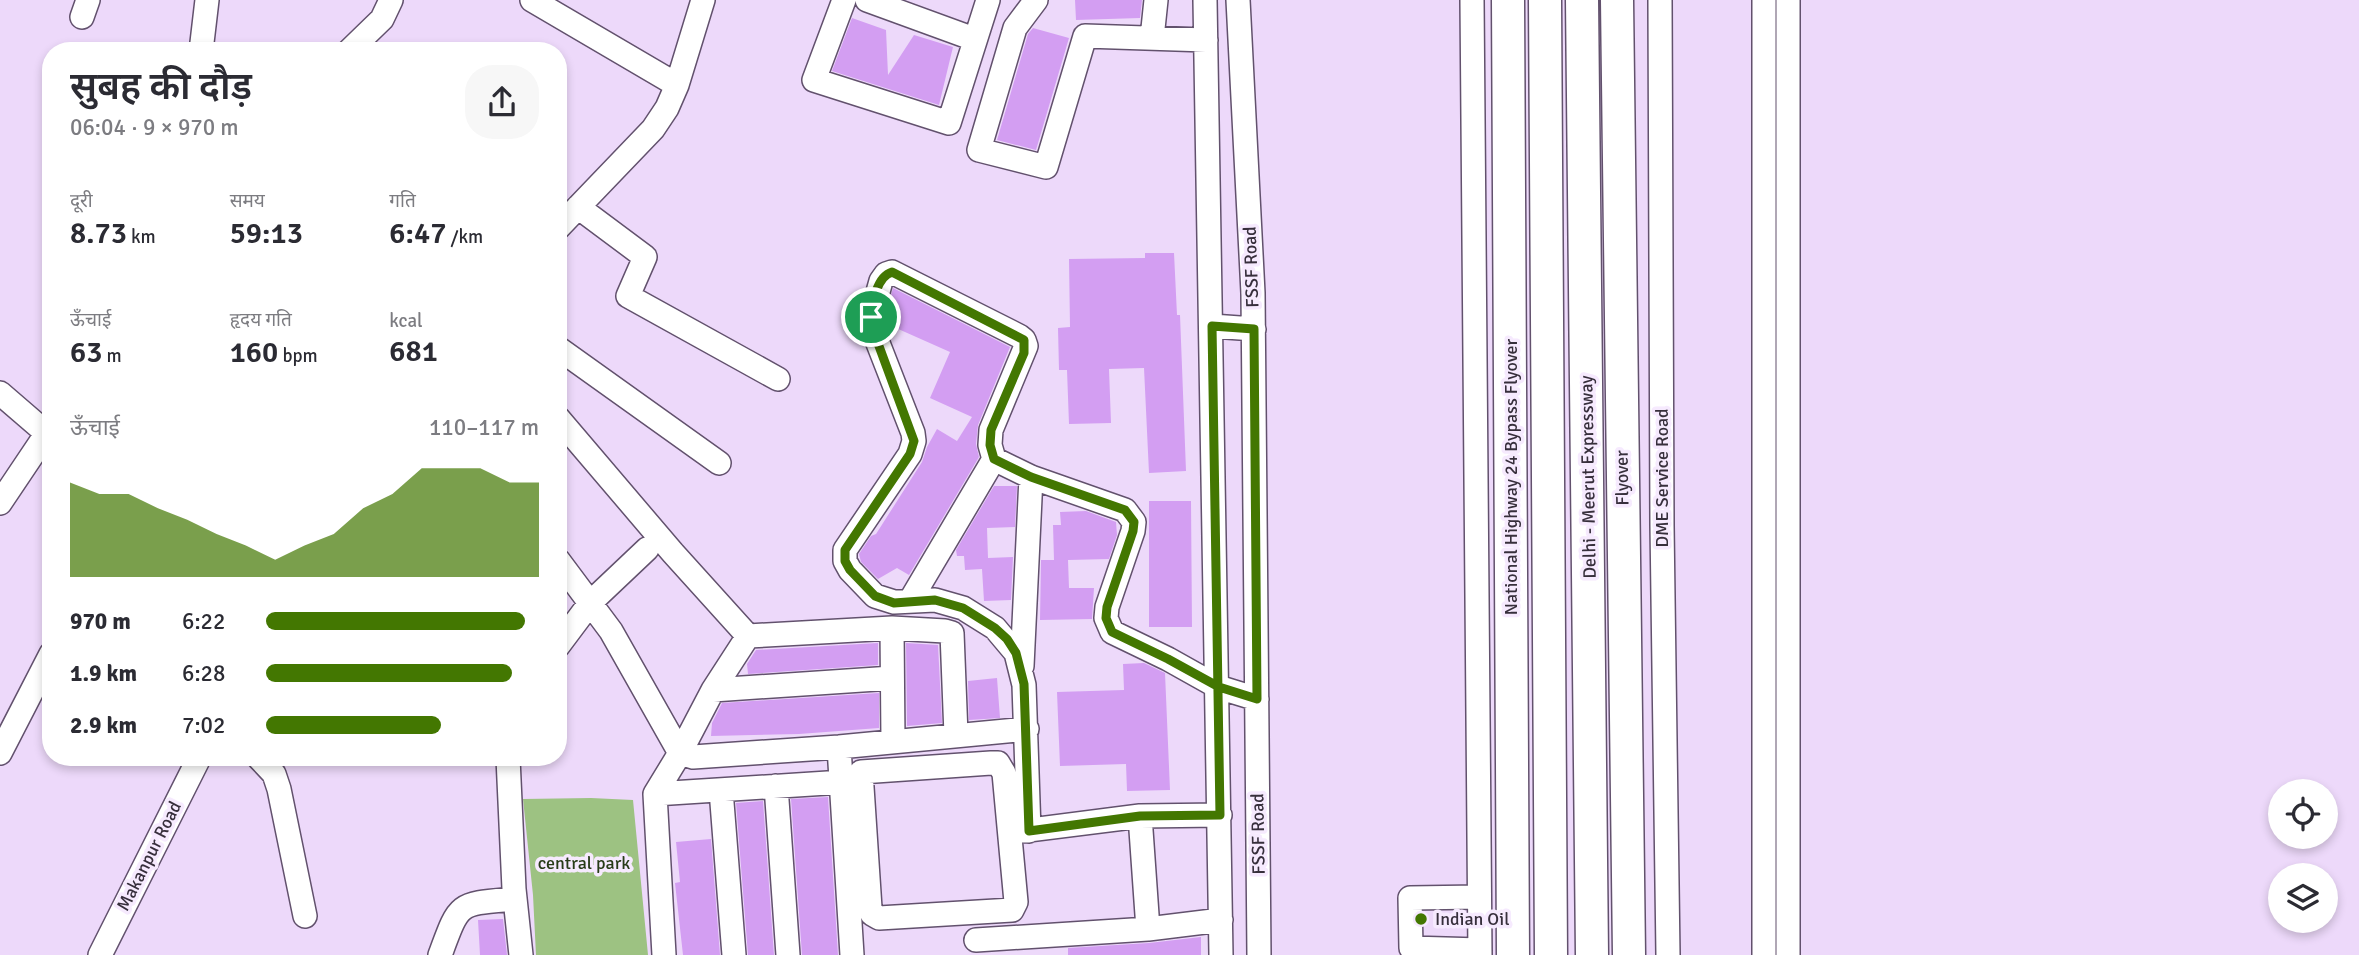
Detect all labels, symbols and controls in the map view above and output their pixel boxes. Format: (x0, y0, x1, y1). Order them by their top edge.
text: सुबह की दौड़ (70, 63, 252, 110)
button: share (465, 65, 539, 139)
text: 06:04 · 9 × 970 m (70, 113, 239, 142)
text: दूरी (70, 189, 93, 213)
text: समय (230, 189, 265, 213)
text: गति (389, 189, 416, 213)
text: 8.73 (70, 215, 127, 252)
text: 59:13 (230, 215, 303, 252)
text: 6:47 (389, 215, 446, 252)
text: km (127, 225, 156, 249)
text: /km (446, 225, 483, 249)
street label: FSSF Road (1239, 226, 1263, 308)
pin (841, 287, 901, 347)
icon: arrive (852, 298, 890, 336)
text: ऊँचाई (70, 308, 111, 332)
text: हृदय गति (230, 308, 292, 332)
text: kcal (389, 309, 423, 333)
text: 681 (389, 333, 438, 370)
text: 63 (70, 334, 102, 371)
text: 160 (230, 334, 278, 371)
street label: National Highway 24 Bypass Flyover (1500, 338, 1522, 615)
text: m (102, 344, 122, 368)
text: bpm (278, 344, 318, 368)
street label: Delhi - Meerut Expressway (1575, 375, 1601, 579)
street label: DME Service Road (1651, 408, 1673, 548)
text: ऊँचाई (70, 413, 120, 442)
text: 110–117 m (429, 413, 539, 442)
street label: Flyover (1611, 450, 1633, 506)
text: 970 m (70, 607, 131, 636)
text: 6:22 (182, 607, 225, 636)
text: 1.9 km (70, 659, 137, 688)
text: 6:28 (182, 659, 225, 688)
text: 2.9 km (70, 711, 137, 740)
text: 7:02 (182, 711, 225, 740)
map controls (2268, 779, 2338, 933)
button: locate (2268, 779, 2338, 849)
street label: FSSF Road (1246, 793, 1270, 875)
street label: Makanpur Road (112, 797, 186, 915)
park label: central park (538, 852, 630, 874)
button: layers (2268, 863, 2338, 933)
place label: Indian Oil (1435, 908, 1509, 930)
marker: Indian Oil (1413, 911, 1429, 927)

